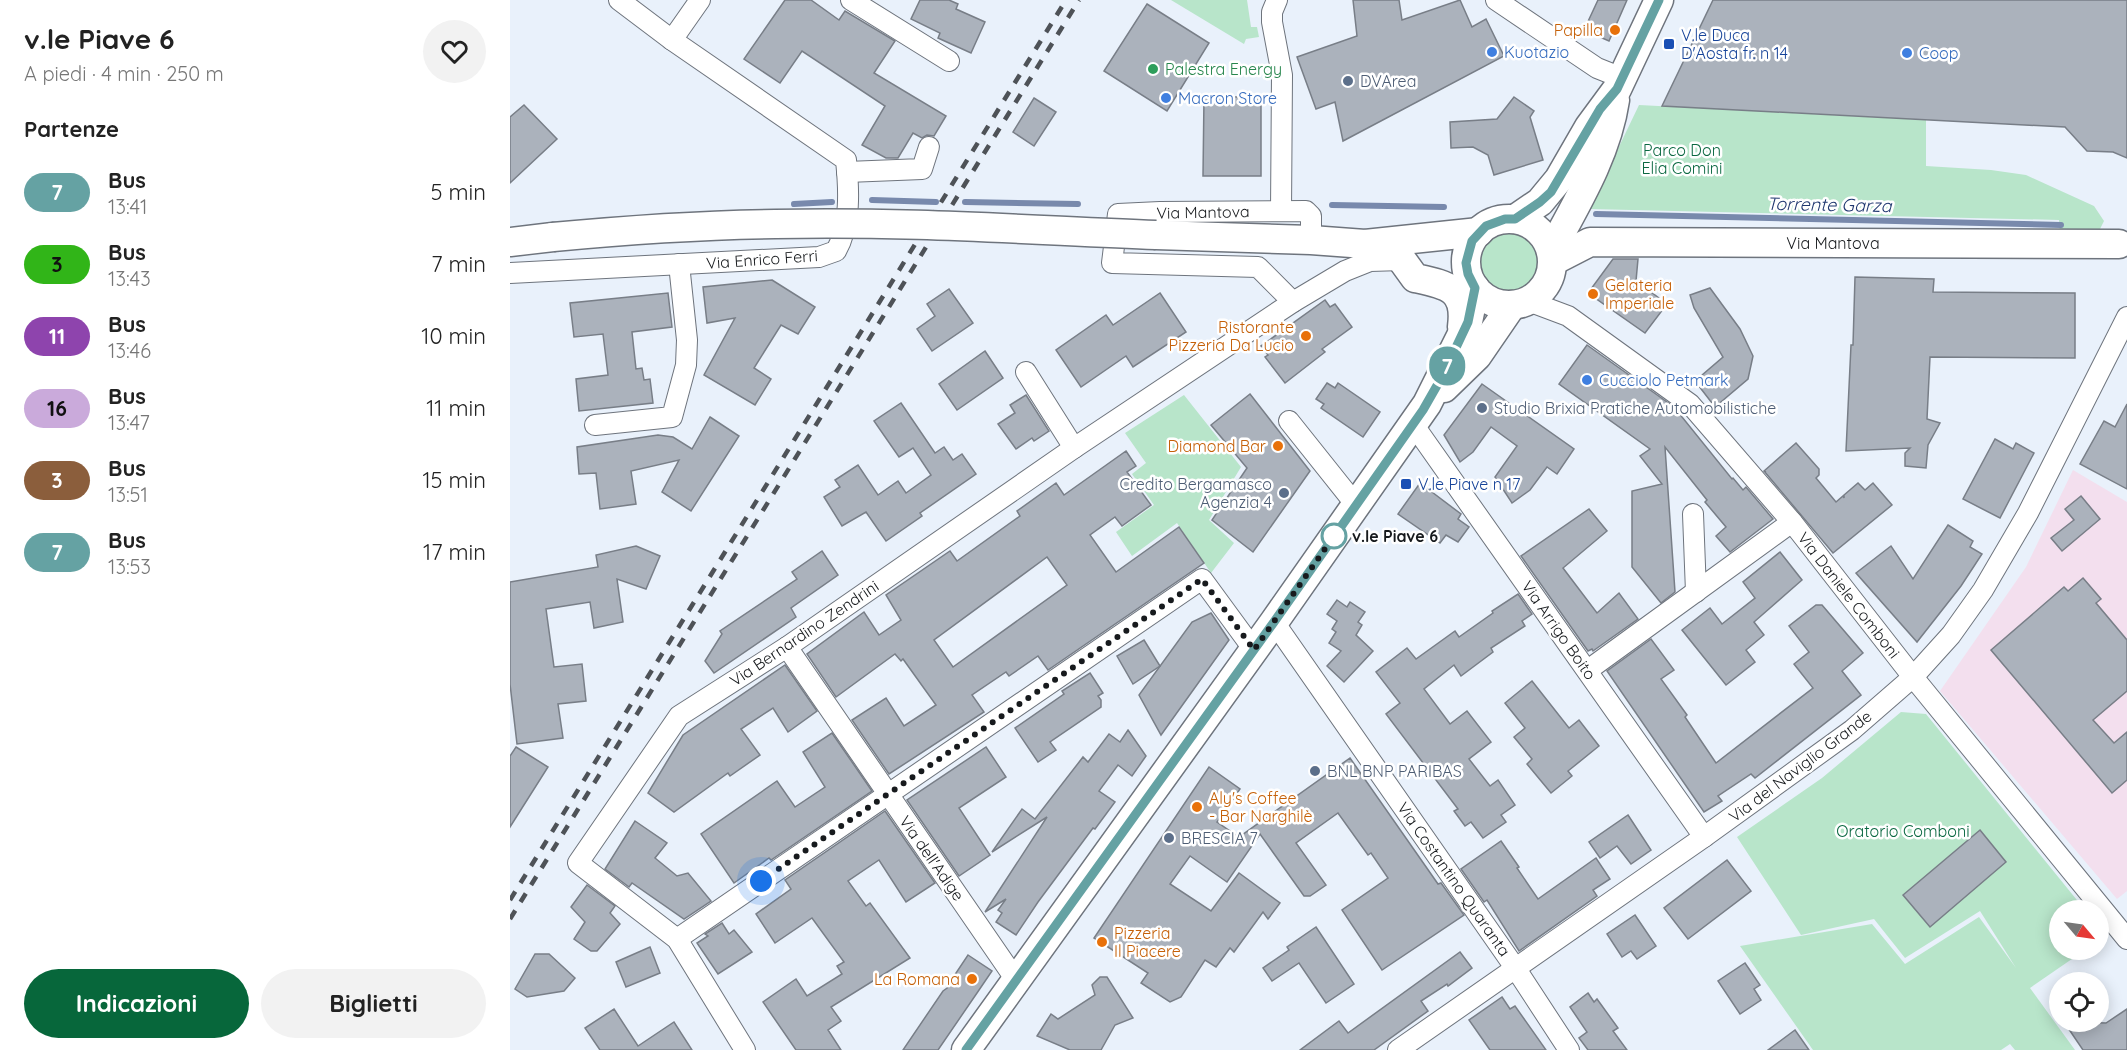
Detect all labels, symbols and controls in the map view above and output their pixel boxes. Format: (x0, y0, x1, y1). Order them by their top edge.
button: heart (423, 20, 486, 83)
place label: Papilla (1554, 20, 1603, 40)
text: v.le Piave 6 (24, 21, 175, 56)
marker: Papilla (1608, 23, 1622, 37)
place label: V.le Duca D'Aosta fr. n 14 (1681, 25, 1788, 63)
marker: V.le Duca D'Aosta fr. n 14 (1662, 37, 1676, 51)
place label: Kuotazio (1504, 42, 1569, 62)
place label: Coop (1919, 43, 1958, 63)
marker: Kuotazio (1485, 45, 1499, 59)
marker: Coop (1900, 46, 1914, 60)
place label: Palestra Energy (1165, 59, 1282, 79)
text: A piedi · 4 min · 250 m (24, 61, 224, 86)
marker: Palestra Energy (1146, 62, 1160, 76)
place label: DVArea (1360, 71, 1416, 91)
marker: DVArea (1341, 74, 1355, 88)
place label: Macron Store (1178, 88, 1277, 108)
marker: Macron Store (1159, 91, 1173, 105)
text: Partenze (24, 115, 119, 143)
park label: Parco Don Elia Comini (1641, 140, 1723, 178)
text: Bus (108, 166, 146, 194)
text: 5 min (431, 178, 486, 206)
text: 7 (51, 179, 63, 205)
water label: Torrente Garza (1766, 192, 1893, 217)
text: 13:41 (108, 194, 147, 219)
street label: Via Mantova (1156, 201, 1250, 223)
street label: Via Mantova (1786, 233, 1880, 253)
text: Bus (108, 238, 146, 266)
street label: Via Enrico Ferri (705, 245, 819, 273)
text: 7 min (431, 250, 486, 278)
text: 3 (51, 251, 63, 277)
text: 13:43 (108, 266, 151, 291)
place label: Gelateria Imperiale (1605, 275, 1674, 313)
marker: Gelateria Imperiale (1586, 287, 1600, 301)
text: Bus (108, 310, 146, 338)
place label: Ristorante Pizzeria Da Lucio (1169, 317, 1294, 355)
text: 10 min (421, 322, 486, 350)
text: 11 (49, 323, 65, 349)
marker: Ristorante Pizzeria Da Lucio (1299, 329, 1313, 343)
text: 13:46 (108, 338, 151, 363)
line badge: 7 (1428, 346, 1466, 386)
text: 7 (1441, 353, 1453, 379)
place label: Cucciolo Petmark (1599, 370, 1729, 390)
marker: Cucciolo Petmark (1580, 373, 1594, 387)
text: Bus (108, 382, 146, 410)
text: 11 min (426, 394, 486, 422)
text: 16 (47, 395, 67, 421)
place label: Studio Brixia Pratiche Automobilistiche (1494, 398, 1776, 418)
marker: Studio Brixia Pratiche Automobilistiche (1475, 401, 1489, 415)
text: 13:47 (108, 410, 150, 435)
place label: Diamond Bar (1168, 436, 1266, 456)
marker: Diamond Bar (1271, 439, 1285, 453)
text: Bus (108, 454, 146, 482)
text: 15 min (422, 466, 486, 494)
text: 3 (51, 467, 63, 493)
place label: Credito Bergamasco Agenzia 4 (1120, 474, 1272, 512)
place label: V.le Piave n 17 (1418, 474, 1520, 494)
marker: V.le Piave n 17 (1399, 477, 1413, 491)
text: 13:51 (108, 482, 148, 507)
marker: Credito Bergamasco Agenzia 4 (1277, 486, 1291, 500)
marker: v.le Piave 6 (1321, 523, 1347, 549)
text: Bus (108, 526, 146, 554)
place label: v.le Piave 6 (1352, 526, 1438, 546)
street label: Via Daniele Comboni (1793, 528, 1905, 662)
text: 17 min (423, 538, 486, 566)
text: 7 (51, 539, 63, 565)
text: 13:53 (108, 554, 151, 579)
street label: Via Bernardino Zendrini (726, 576, 882, 690)
street label: Via Arrigo Boito (1517, 577, 1601, 683)
street label: Via del Naviglio Grande (1725, 706, 1875, 826)
place label: BNL BNP PARIBAS (1327, 761, 1462, 781)
marker: BNL BNP PARIBAS (1308, 764, 1322, 778)
place label: Aly's Coffee - Bar Narghilè (1209, 788, 1313, 826)
street label: Via Costantino Quaranta (1393, 798, 1515, 960)
marker: Aly's Coffee - Bar Narghilè (1190, 800, 1204, 814)
street label: Via dell'Adige (895, 812, 969, 904)
park label: Oratorio Comboni (1836, 821, 1970, 841)
place label: BRESCIA 7 (1181, 828, 1258, 848)
marker: BRESCIA 7 (1162, 831, 1176, 845)
your location (746, 866, 776, 896)
north arrow (2049, 900, 2109, 960)
map controls (2049, 900, 2109, 1032)
place label: Pizzeria Il Piacere (1114, 923, 1181, 961)
marker: Pizzeria Il Piacere (1095, 935, 1109, 949)
button: Indicazioni (24, 969, 249, 1038)
button: Biglietti (261, 969, 486, 1038)
place label: La Romana (874, 969, 960, 989)
marker: La Romana (965, 972, 979, 986)
button: locate (2049, 972, 2109, 1032)

